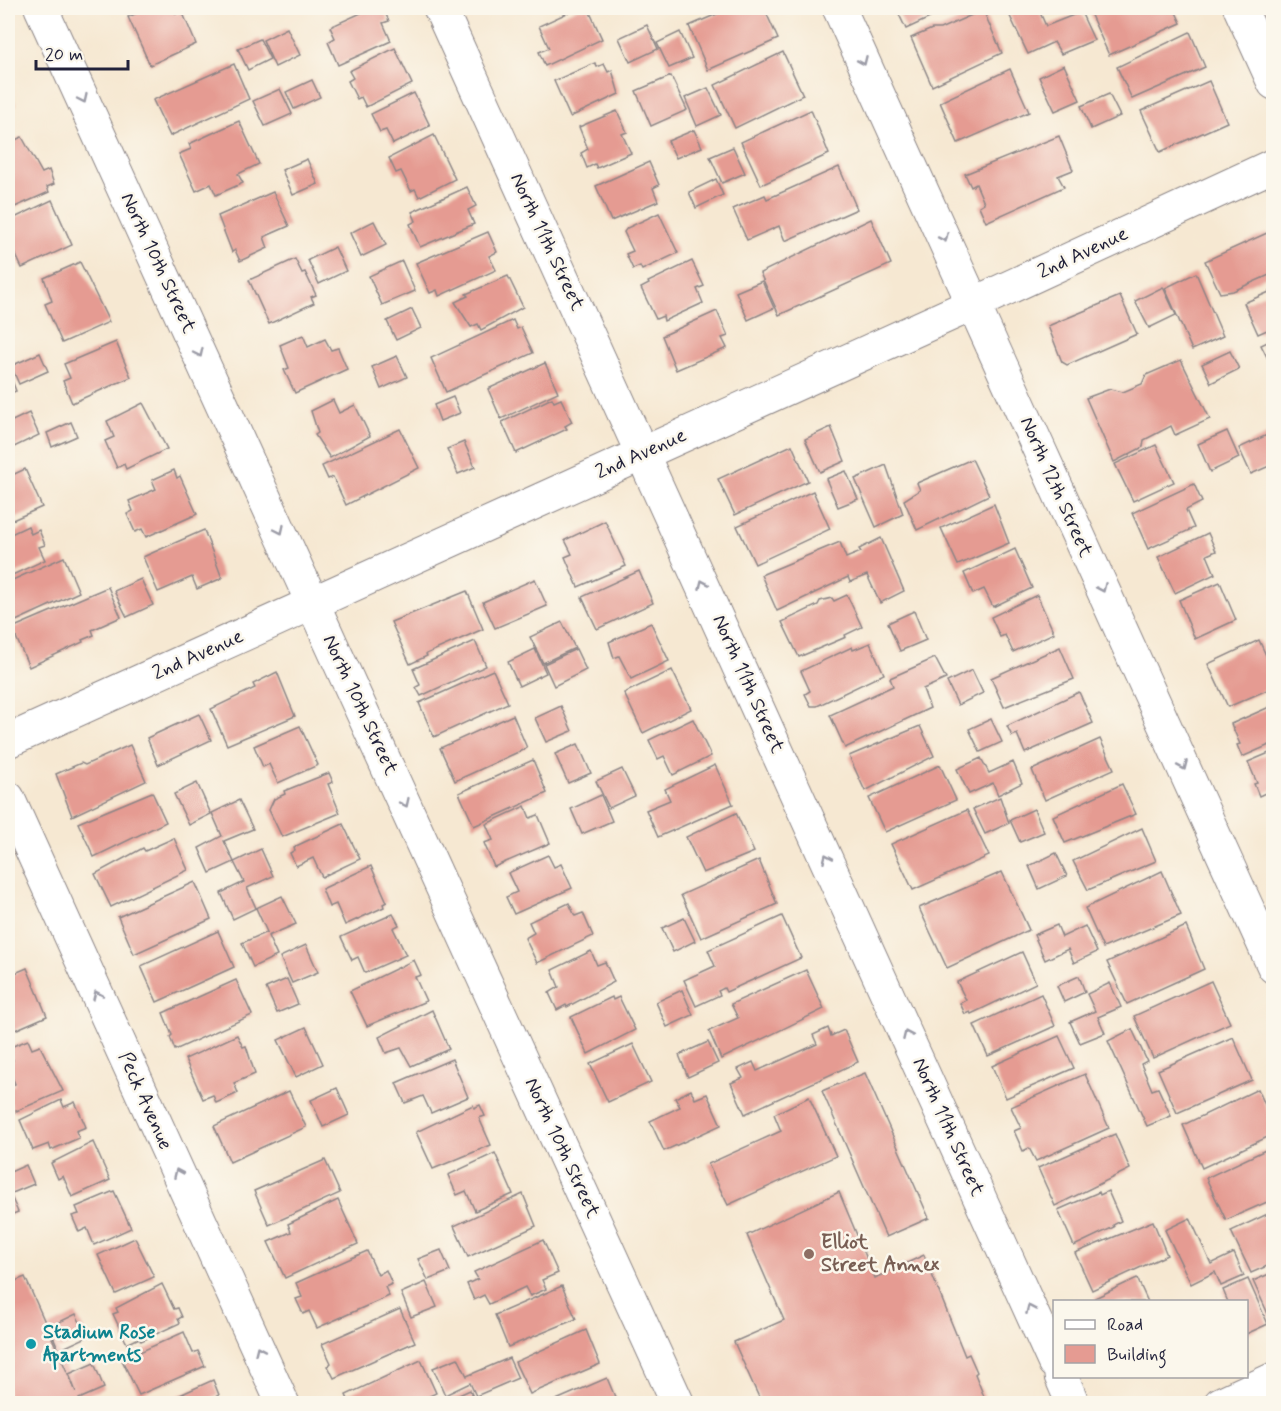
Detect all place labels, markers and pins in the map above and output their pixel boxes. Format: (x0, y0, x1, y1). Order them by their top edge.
place label: Elliot Street Annex (821, 1229, 940, 1279)
marker: Elliot Street Annex (802, 1247, 816, 1261)
place label: Stadium Rose Apartments (43, 1319, 156, 1370)
marker: Stadium Rose Apartments (24, 1337, 38, 1351)

